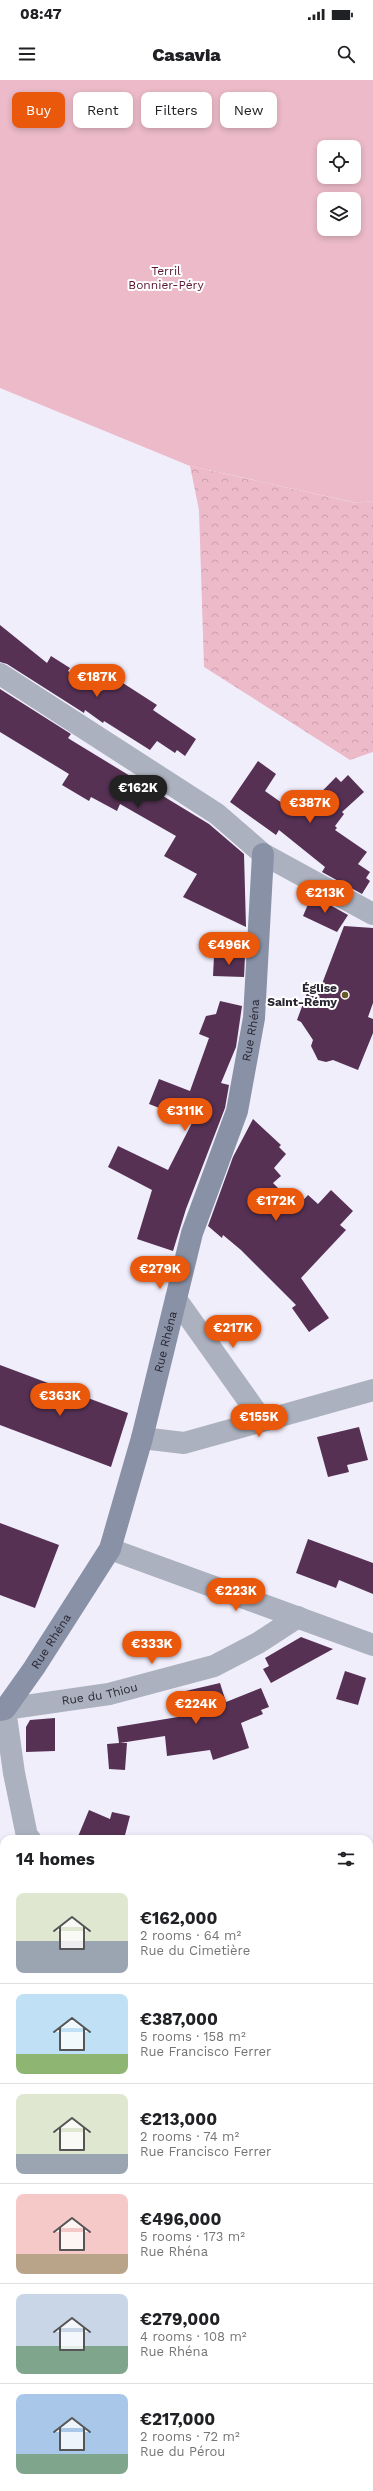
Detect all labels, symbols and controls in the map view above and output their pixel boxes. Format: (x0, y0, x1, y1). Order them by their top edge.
text: 08:47 (20, 5, 62, 23)
icon: menu (16, 43, 38, 65)
icon: search (335, 43, 357, 65)
text: Casavia (152, 44, 221, 65)
chip: Buy (12, 92, 65, 128)
chip: Rent (73, 92, 133, 128)
chip: Filters (141, 92, 212, 128)
chip: New (220, 92, 277, 128)
map controls (317, 140, 361, 236)
button: locate (317, 140, 361, 184)
button: layers (317, 192, 361, 236)
park label: Terril Bonnier-Péry (128, 264, 204, 292)
pin: €187K (69, 664, 125, 698)
text: €187K (77, 669, 117, 684)
pin: €162K (110, 775, 166, 809)
text: €162K (118, 780, 158, 795)
pin: €387K (282, 790, 338, 824)
text: €387K (289, 795, 331, 810)
pin: €213K (297, 880, 353, 914)
text: €213K (305, 885, 345, 900)
pin: €496K (201, 932, 257, 966)
text: €496K (208, 937, 250, 952)
place label: Église Saint-Rémy (267, 981, 337, 1009)
marker: Église Saint-Rémy (340, 990, 350, 1000)
street label: Rue Rhéna (239, 999, 262, 1063)
pin: €311K (157, 1098, 213, 1132)
text: €311K (166, 1103, 204, 1118)
pin: €172K (248, 1188, 304, 1222)
text: €172K (256, 1193, 296, 1208)
pin: €279K (132, 1256, 188, 1290)
text: €279K (139, 1261, 181, 1276)
street label: Rue Rhéna (151, 1309, 180, 1374)
pin: €217K (205, 1315, 261, 1349)
text: €217K (213, 1320, 253, 1335)
pin: €363K (32, 1383, 88, 1417)
text: €363K (39, 1388, 81, 1403)
pin: €155K (231, 1404, 287, 1438)
text: €155K (240, 1409, 278, 1424)
pin: €223K (208, 1578, 264, 1612)
text: €223K (215, 1583, 257, 1598)
street label: Rue Rhéna (28, 1611, 74, 1672)
pin: €333K (124, 1631, 180, 1665)
text: €333K (131, 1636, 173, 1651)
street label: Rue du Thiou (61, 1680, 139, 1708)
pin: €224K (168, 1691, 224, 1725)
text: €224K (175, 1696, 217, 1711)
icon: filters (335, 1848, 357, 1870)
text: 14 homes (16, 1849, 95, 1869)
text: €162,000 (140, 1908, 217, 1928)
icon: home (48, 1909, 96, 1957)
text: 2 rooms · 64 m² (140, 1928, 241, 1943)
text: Rue du Cimetière (140, 1943, 250, 1958)
text: €387,000 (140, 2009, 218, 2029)
icon: home (48, 2010, 96, 2058)
text: 5 rooms · 158 m² (140, 2029, 246, 2044)
text: Rue Francisco Ferrer (140, 2044, 271, 2059)
text: €213,000 (140, 2109, 217, 2129)
icon: home (48, 2110, 96, 2158)
text: 2 rooms · 74 m² (140, 2129, 239, 2144)
text: Rue Francisco Ferrer (140, 2144, 271, 2159)
text: €496,000 (140, 2209, 221, 2229)
icon: home (48, 2210, 96, 2258)
text: 5 rooms · 173 m² (140, 2229, 245, 2244)
text: Rue Rhéna (140, 2244, 208, 2259)
text: €279,000 (140, 2309, 220, 2329)
icon: home (48, 2310, 96, 2358)
text: 4 rooms · 108 m² (140, 2329, 247, 2344)
text: Rue Rhéna (140, 2344, 208, 2359)
text: €217,000 (140, 2409, 215, 2429)
icon: home (48, 2410, 96, 2458)
text: 2 rooms · 72 m² (140, 2429, 240, 2444)
text: Rue du Pérou (140, 2444, 225, 2459)

